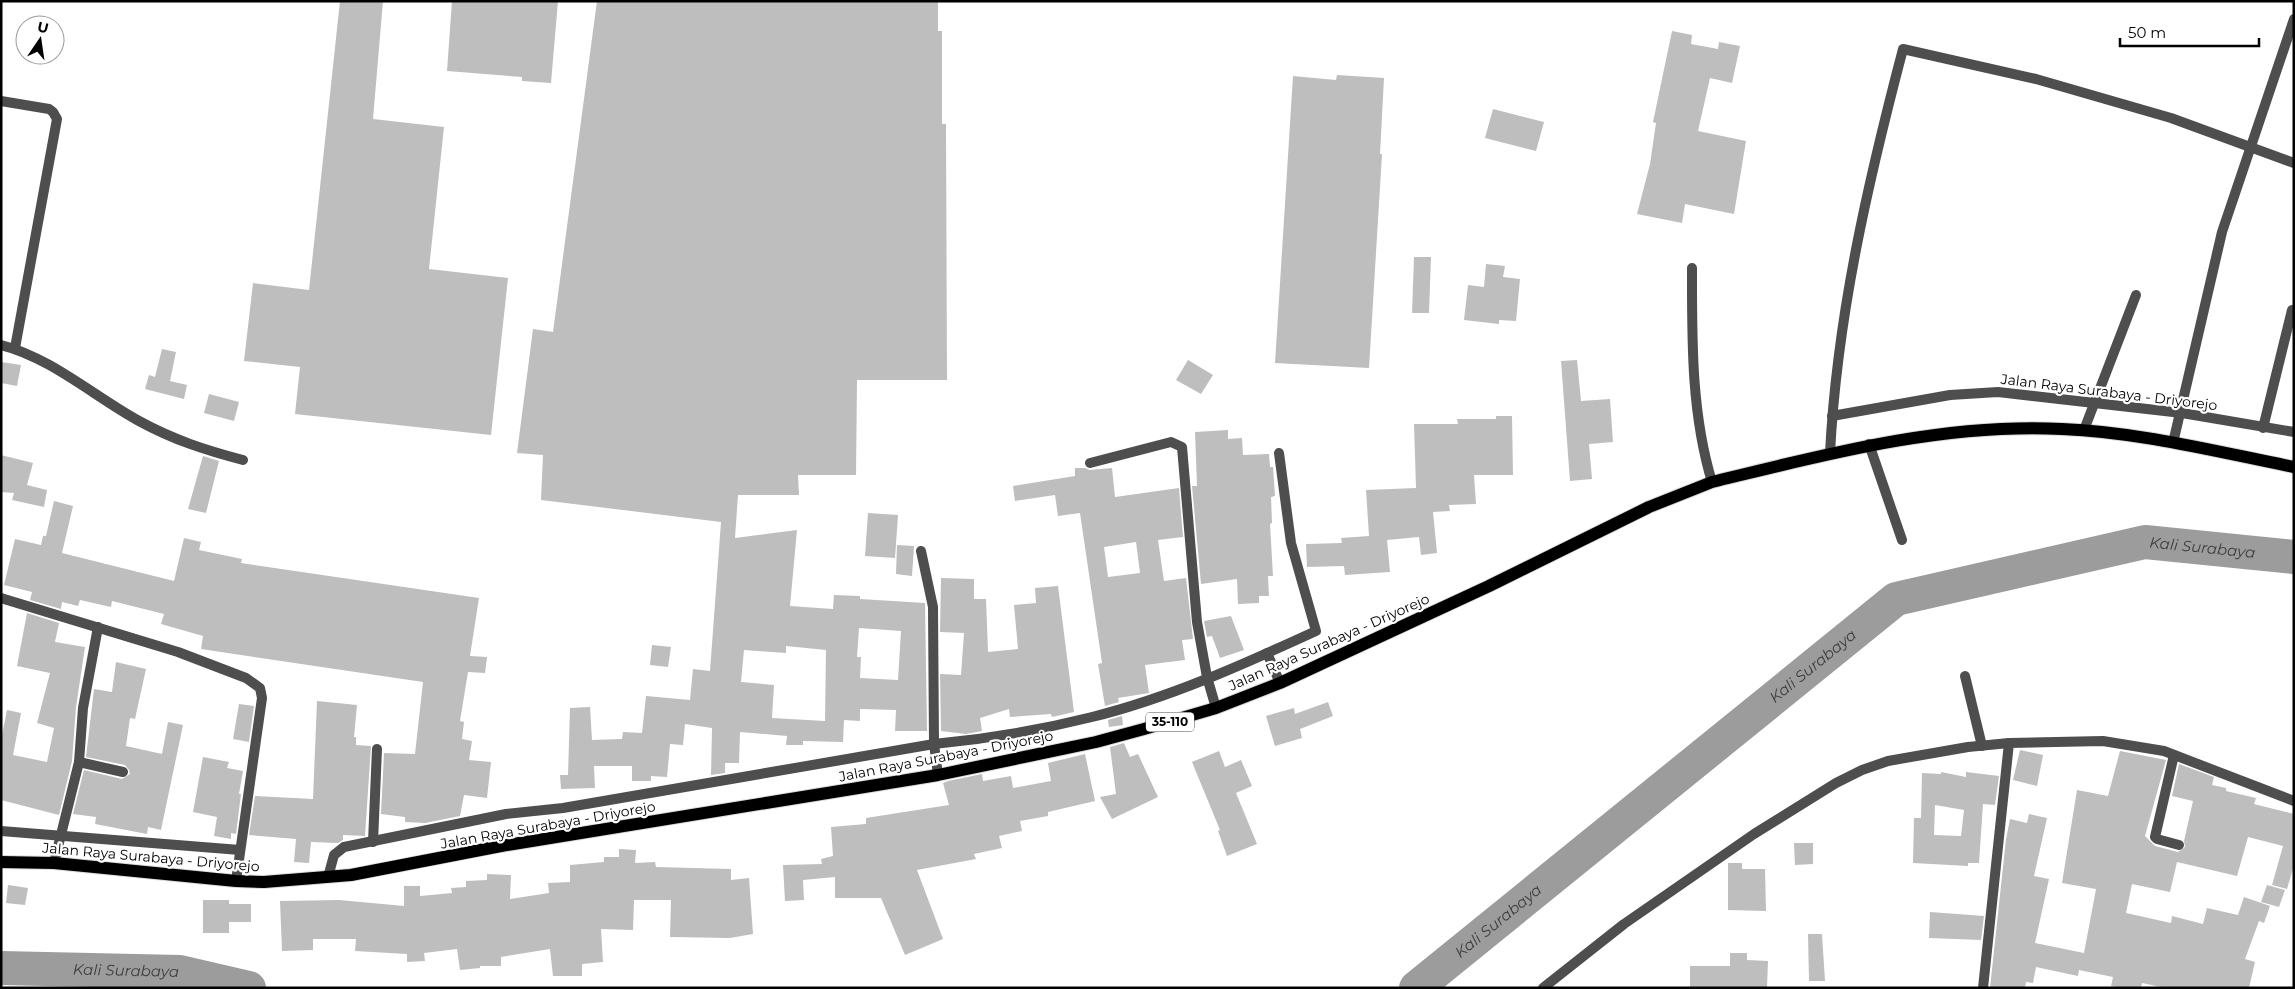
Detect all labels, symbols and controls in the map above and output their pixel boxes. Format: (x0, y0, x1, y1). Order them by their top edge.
north arrow (15, 15, 65, 65)
scale bar (2120, 15, 2259, 47)
text: U (36, 17, 50, 37)
text: 50 m (2128, 23, 2166, 42)
street label: Jalan Raya Surabaya - Driyorejo (1999, 370, 2219, 414)
water label: Kali Surabaya (2149, 533, 2256, 562)
street label: Jalan Raya Surabaya - Driyorejo (1225, 589, 1432, 695)
water label: Kali Surabaya (1765, 625, 1860, 707)
road number: 35-110 (1146, 712, 1194, 732)
street label: Jalan Raya Surabaya - Driyorejo (836, 726, 1055, 786)
street label: Jalan Raya Surabaya - Driyorejo (438, 797, 657, 853)
street label: Jalan Raya Surabaya - Driyorejo (41, 838, 261, 875)
water label: Kali Surabaya (1451, 880, 1545, 962)
water label: Kali Surabaya (73, 960, 179, 981)

